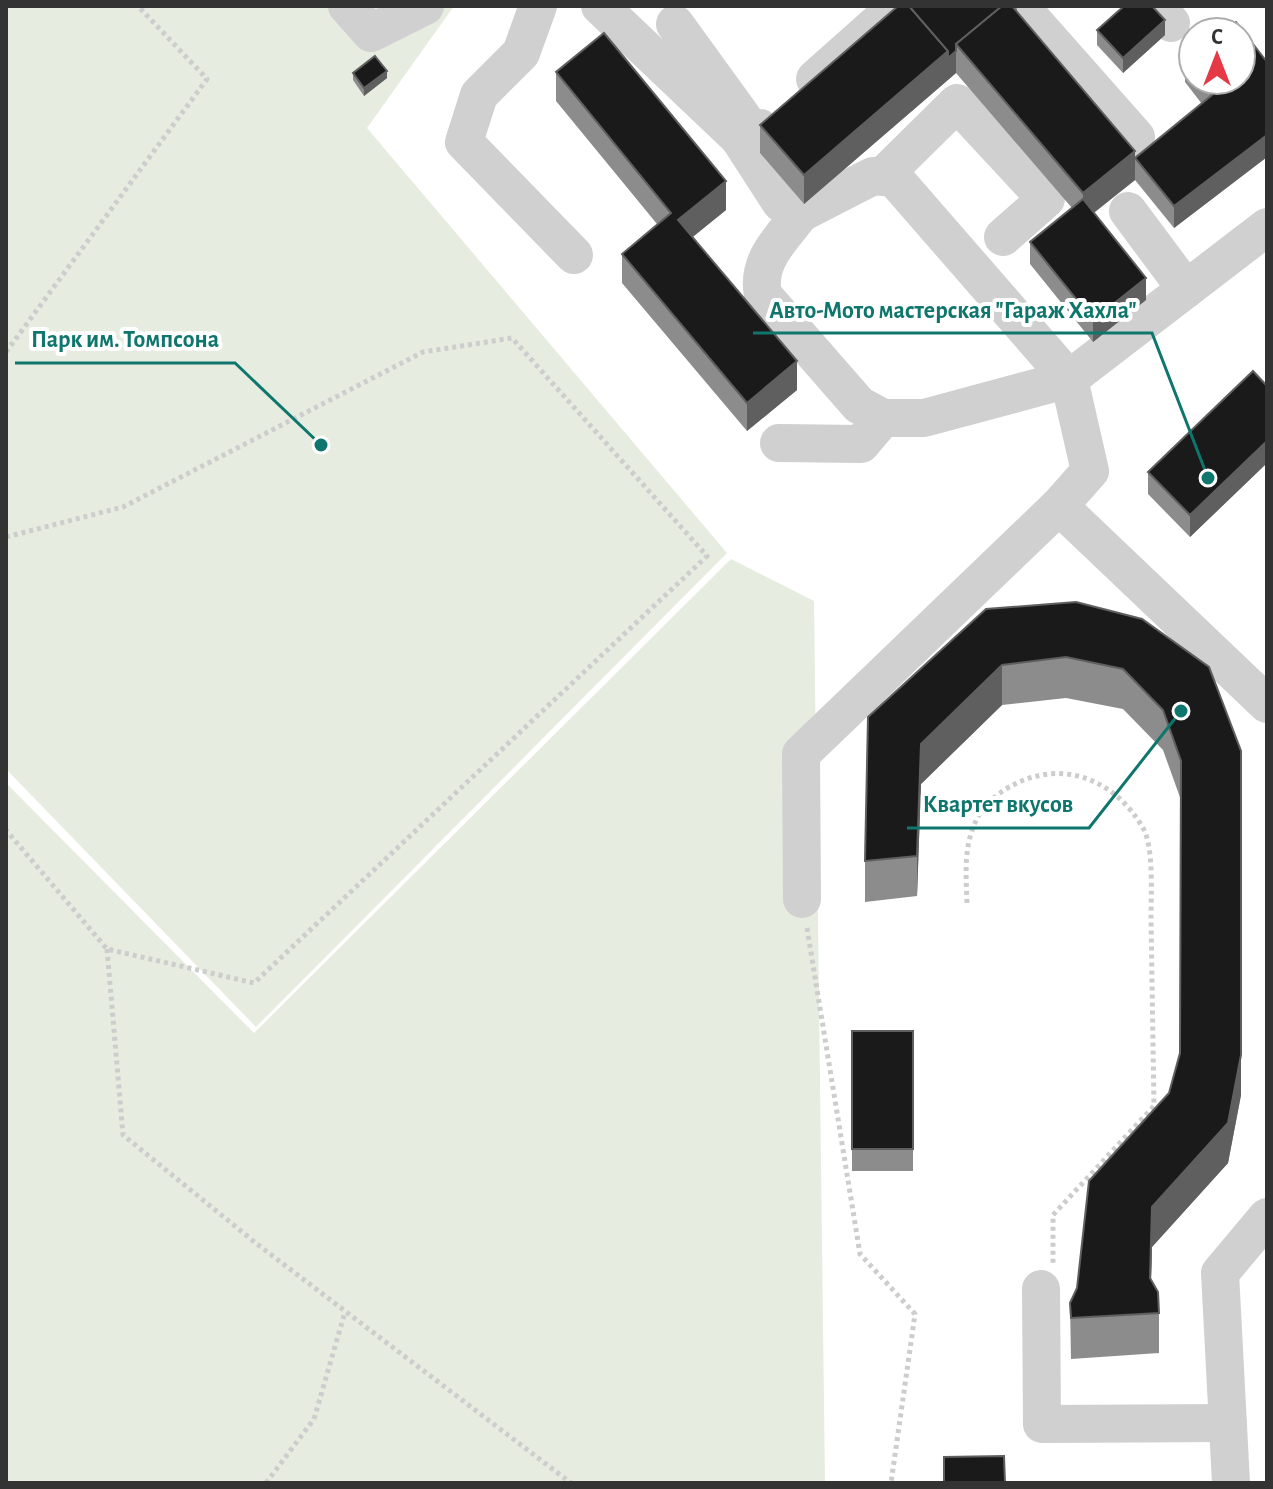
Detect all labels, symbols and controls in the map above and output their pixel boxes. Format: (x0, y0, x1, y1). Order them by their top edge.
north arrow (1177, 16, 1257, 96)
text: С (1211, 26, 1223, 48)
callout: Авто-Мото мастерская "Гараж Хахла" (753, 285, 1152, 333)
text: Авто-Мото мастерская "Гараж Хахла" (769, 299, 1137, 323)
callout: Парк им. Томпсона (15, 315, 235, 363)
text: Парк им. Томпсона (31, 328, 219, 352)
callout: Квартет вкусов (907, 780, 1089, 828)
text: Квартет вкусов (923, 793, 1073, 817)

